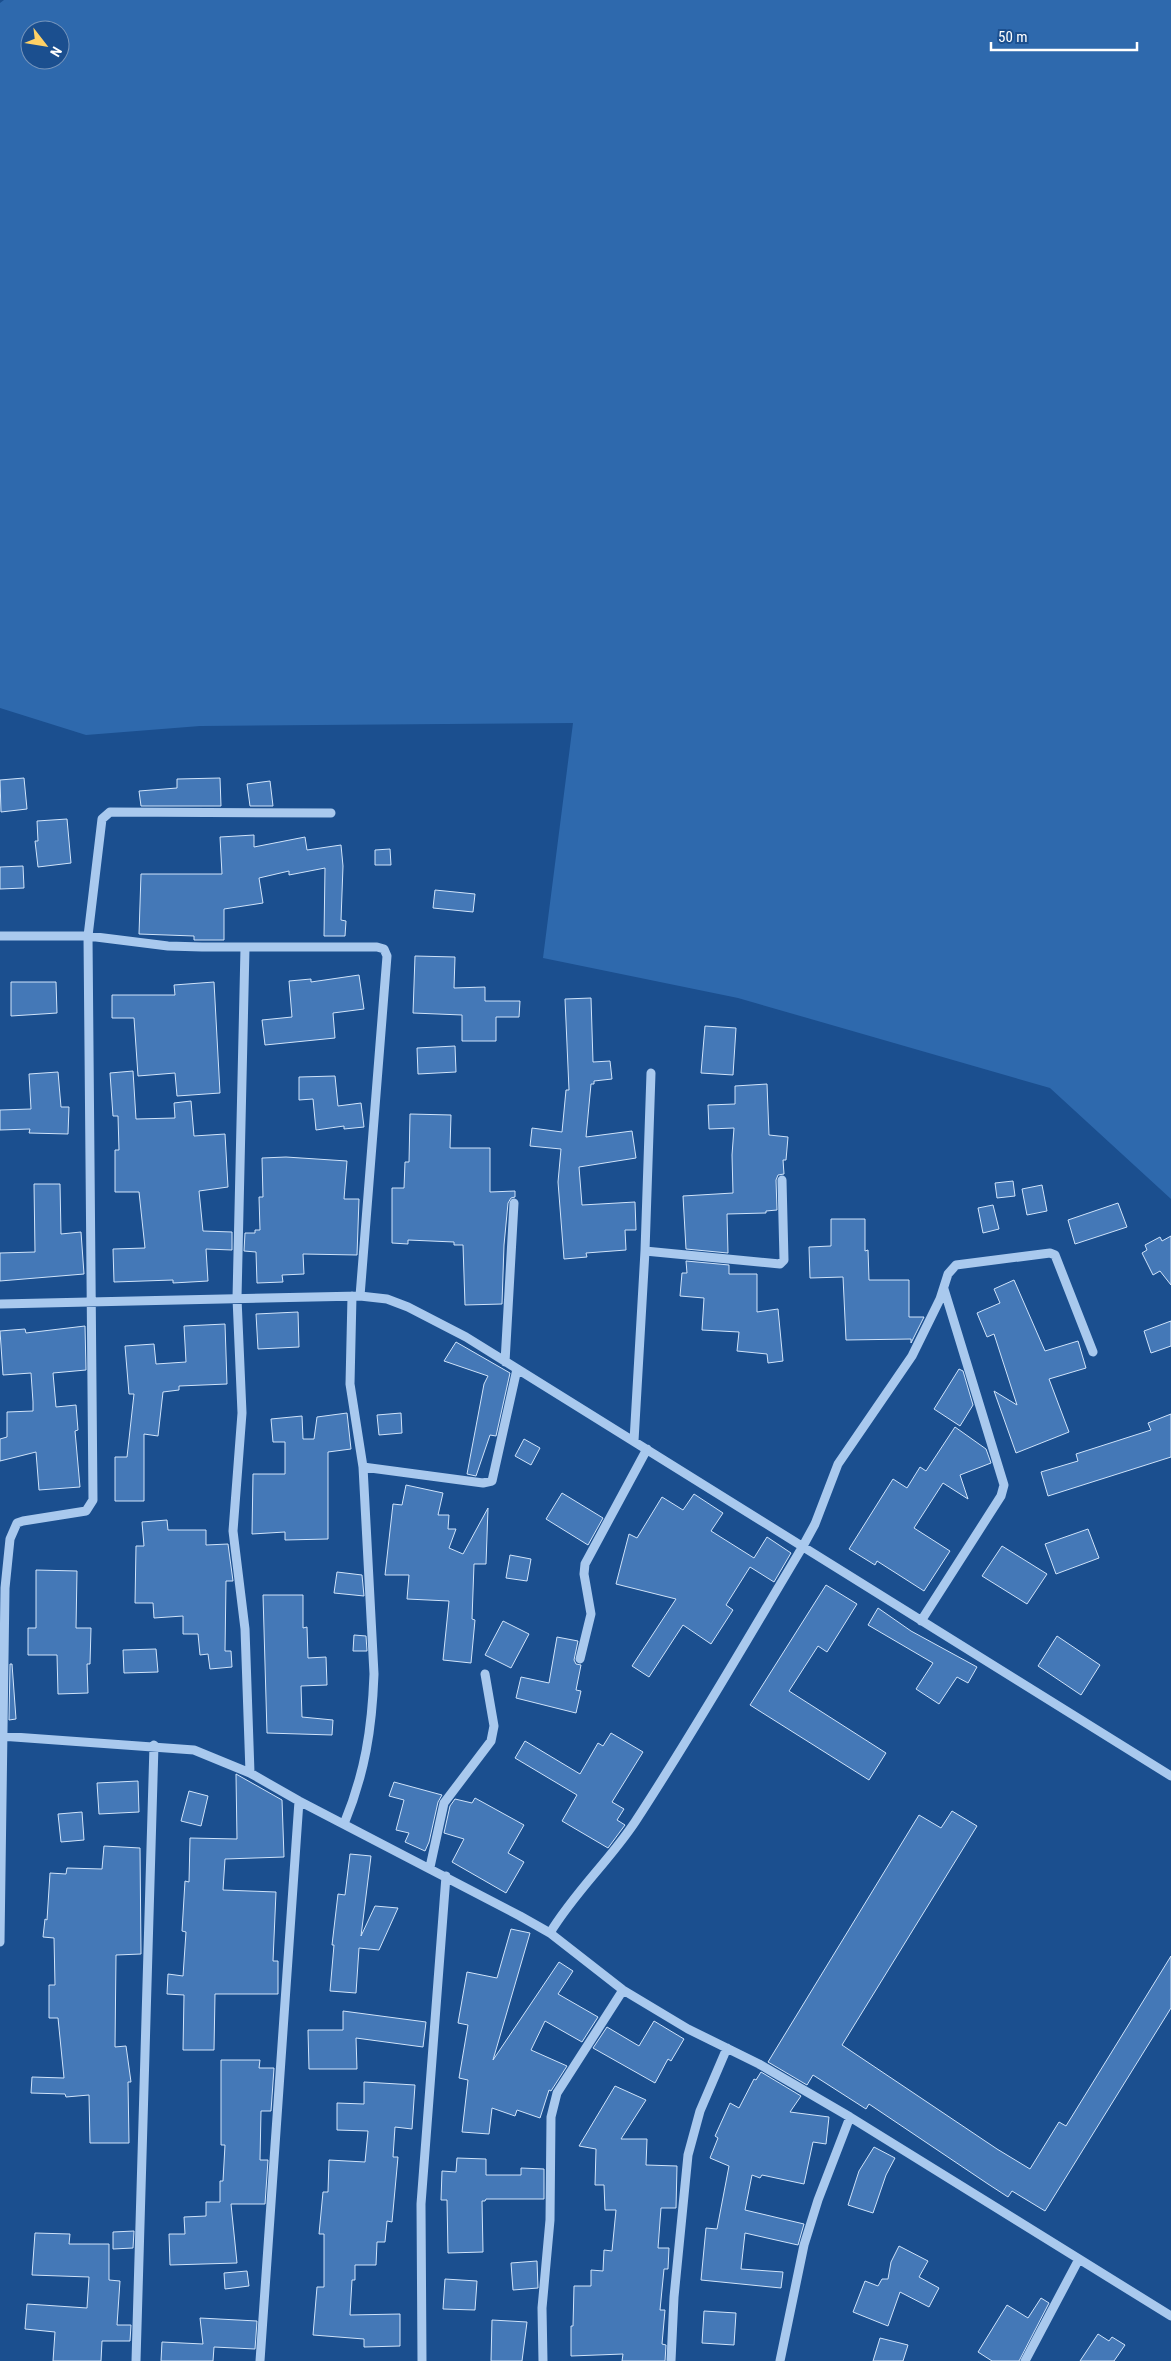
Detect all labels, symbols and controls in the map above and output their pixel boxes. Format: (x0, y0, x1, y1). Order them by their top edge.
north arrow (20, 20, 70, 70)
scale bar (991, 20, 1137, 52)
text: 50 m (998, 28, 1028, 46)
text: N (47, 44, 65, 59)

